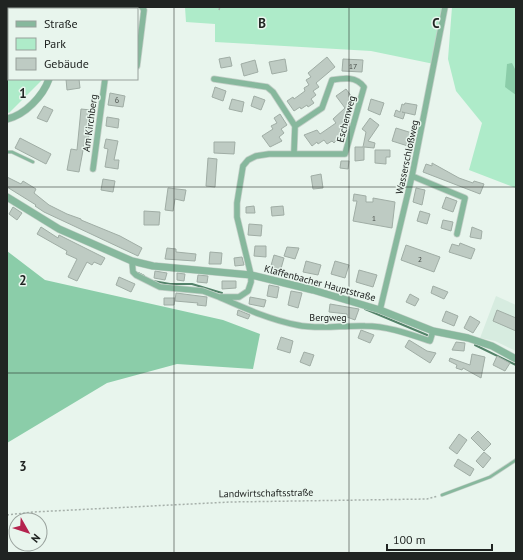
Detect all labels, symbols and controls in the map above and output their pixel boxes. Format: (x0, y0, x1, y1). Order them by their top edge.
legend (8, 8, 138, 80)
text: B (258, 15, 266, 32)
text: C (432, 15, 440, 32)
text: Straße (44, 16, 78, 31)
text: Park (44, 36, 66, 51)
text: Gebäude (44, 56, 89, 71)
house number: 17 (349, 61, 357, 71)
text: 1 (19, 85, 27, 102)
street label: Am Kirchberg (80, 93, 100, 153)
street label: Eschenweg (334, 94, 358, 144)
house number: 6 (115, 95, 119, 105)
street label: Wasserschloßweg (393, 119, 421, 195)
house number: 1 (372, 213, 376, 223)
house number: 2 (418, 254, 422, 264)
street label: Klaffenbacher Hauptstraße (263, 262, 377, 304)
text: 2 (19, 272, 27, 289)
street label: Bergweg (309, 311, 347, 324)
text: 3 (19, 458, 27, 475)
street label: Landwirtschaftsstraße (219, 486, 313, 500)
north arrow (8, 512, 48, 552)
scale bar (387, 526, 492, 552)
text: N (28, 531, 43, 546)
text: 100 m (393, 532, 426, 547)

